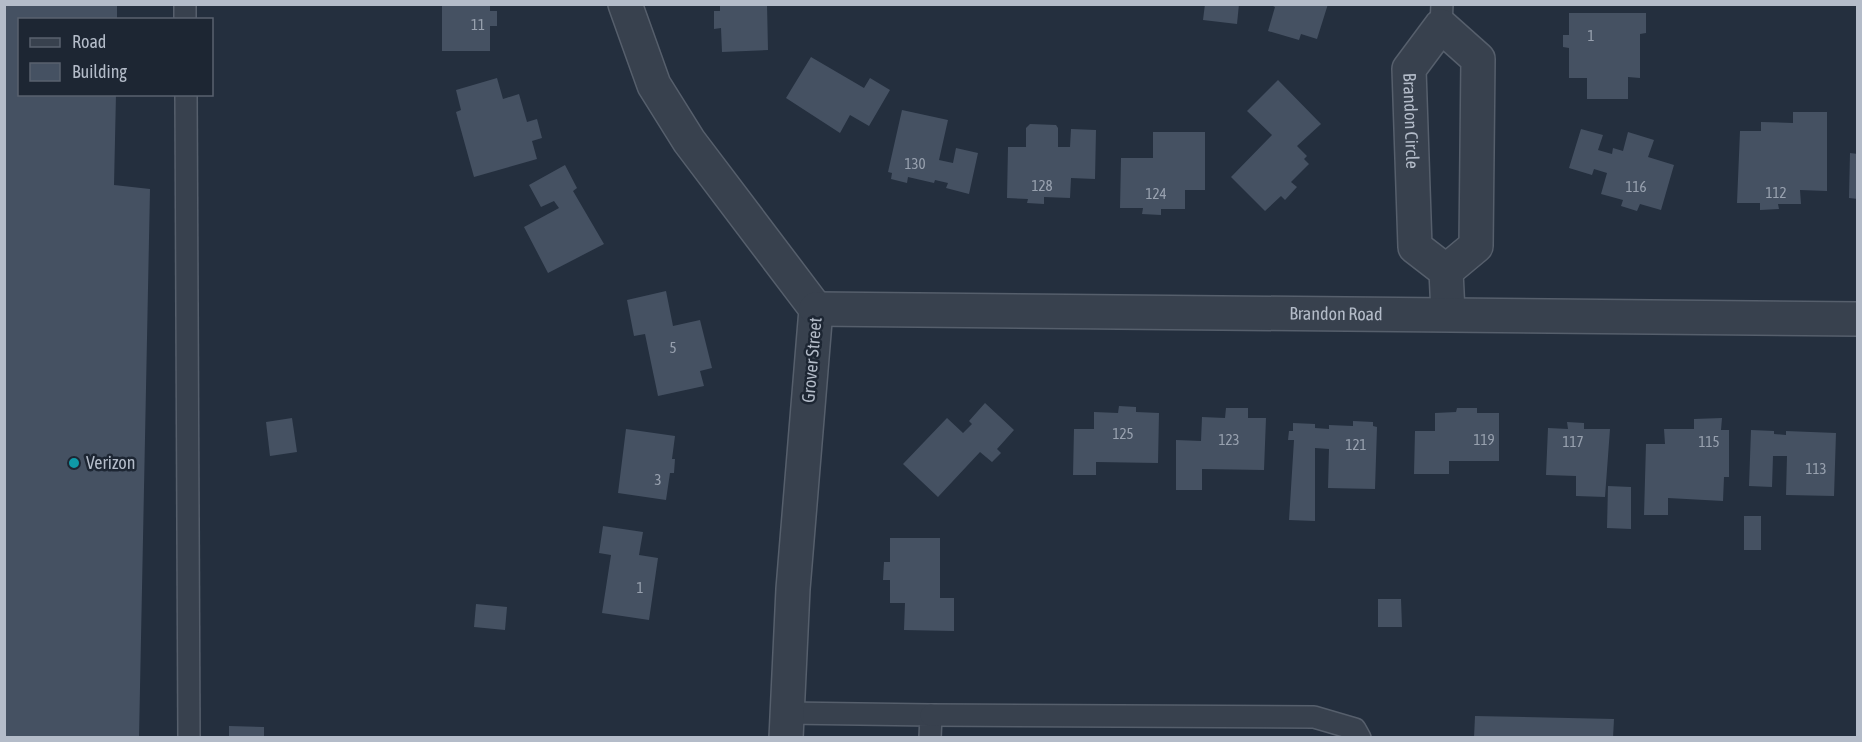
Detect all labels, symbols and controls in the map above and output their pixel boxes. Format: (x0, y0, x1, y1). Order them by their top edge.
house number: 11 (471, 16, 485, 33)
legend (18, 18, 213, 96)
house number: 1 (1587, 27, 1595, 44)
text: Road (72, 31, 106, 52)
text: Building (72, 61, 127, 82)
street label: Brandon Circle (1399, 72, 1423, 169)
house number: 130 (904, 155, 926, 172)
house number: 128 (1031, 177, 1053, 194)
house number: 116 (1625, 178, 1647, 195)
house number: 112 (1765, 184, 1787, 201)
house number: 124 (1145, 185, 1167, 202)
street label: Brandon Road (1289, 303, 1383, 324)
street label: Grover Street (797, 316, 826, 404)
house number: 5 (669, 339, 677, 356)
house number: 125 (1112, 425, 1134, 442)
house number: 123 (1218, 431, 1240, 448)
house number: 119 (1473, 431, 1495, 448)
house number: 117 (1562, 433, 1584, 450)
house number: 115 (1698, 433, 1720, 450)
house number: 121 (1345, 436, 1367, 453)
place label: Verizon (86, 452, 135, 473)
marker: Verizon (67, 456, 81, 470)
house number: 113 (1805, 460, 1827, 477)
house number: 3 (654, 471, 662, 488)
house number: 1 (636, 579, 644, 596)

